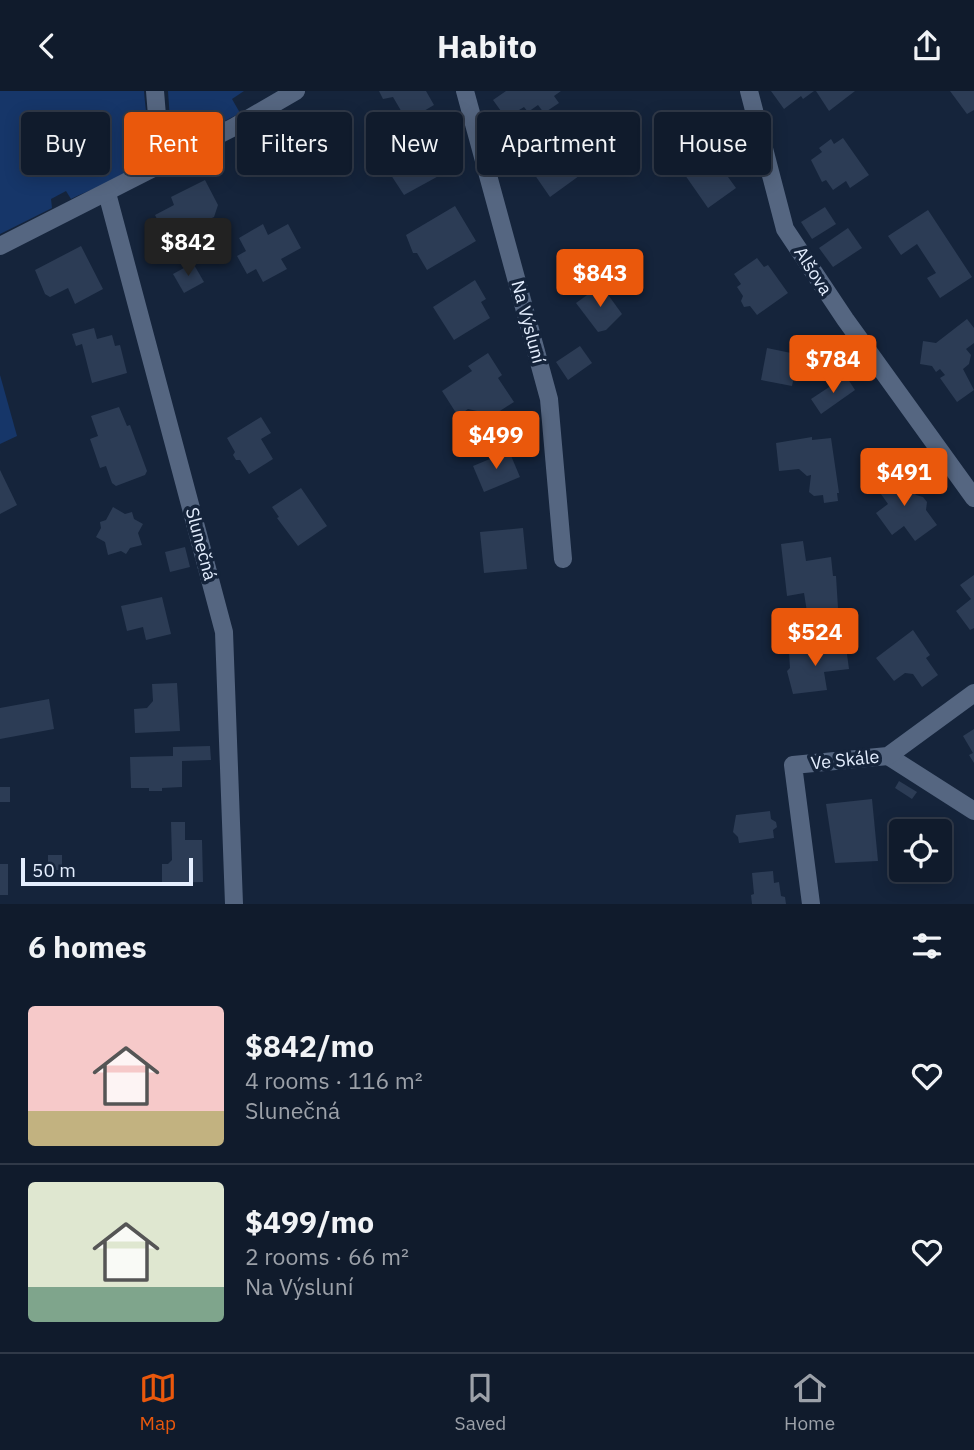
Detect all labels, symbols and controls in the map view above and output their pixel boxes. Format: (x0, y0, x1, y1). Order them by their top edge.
text: Habito (437, 25, 537, 67)
icon: back (28, 27, 66, 65)
icon: share (908, 27, 946, 65)
chip: Buy (21, 112, 110, 175)
chip: Rent (124, 112, 223, 175)
chip: Filters (237, 112, 352, 175)
chip: New (366, 112, 463, 175)
chip: Apartment (477, 112, 640, 175)
chip: House (654, 112, 771, 175)
pin: $842 (147, 219, 229, 278)
text: $842 (160, 226, 216, 256)
street label: Alšova (789, 242, 838, 300)
pin: $843 (559, 249, 641, 309)
text: $843 (572, 257, 628, 287)
street label: Na Výsluní (506, 278, 551, 366)
pin: $784 (792, 335, 874, 395)
text: $784 (805, 343, 861, 373)
pin: $499 (455, 411, 537, 471)
text: $499 (468, 419, 524, 449)
pin: $491 (863, 449, 945, 508)
text: $491 (876, 456, 932, 486)
street label: Slunečná (181, 505, 222, 583)
pin: $524 (774, 609, 856, 668)
text: $524 (787, 616, 843, 646)
street label: Ve Skále (810, 744, 880, 775)
map controls (889, 819, 952, 882)
button: locate (889, 819, 952, 882)
scale bar (21, 855, 192, 887)
text: 50 m (32, 858, 76, 882)
text: 6 homes (28, 927, 147, 966)
icon: filters (908, 927, 946, 965)
text: $842/mo (245, 1026, 374, 1065)
icon: home (84, 1034, 168, 1118)
icon: heart (908, 1057, 946, 1095)
text: 4 rooms · 116 m² (245, 1065, 423, 1095)
text: Slunečná (245, 1095, 340, 1125)
text: $499/mo (245, 1202, 374, 1241)
icon: home (84, 1210, 168, 1294)
icon: heart (908, 1233, 946, 1271)
text: 2 rooms · 66 m² (245, 1241, 409, 1271)
text: Na Výsluní (245, 1271, 353, 1301)
tab: Map (139, 1369, 177, 1435)
tab: Saved (455, 1369, 506, 1435)
tab: Home (784, 1369, 835, 1435)

